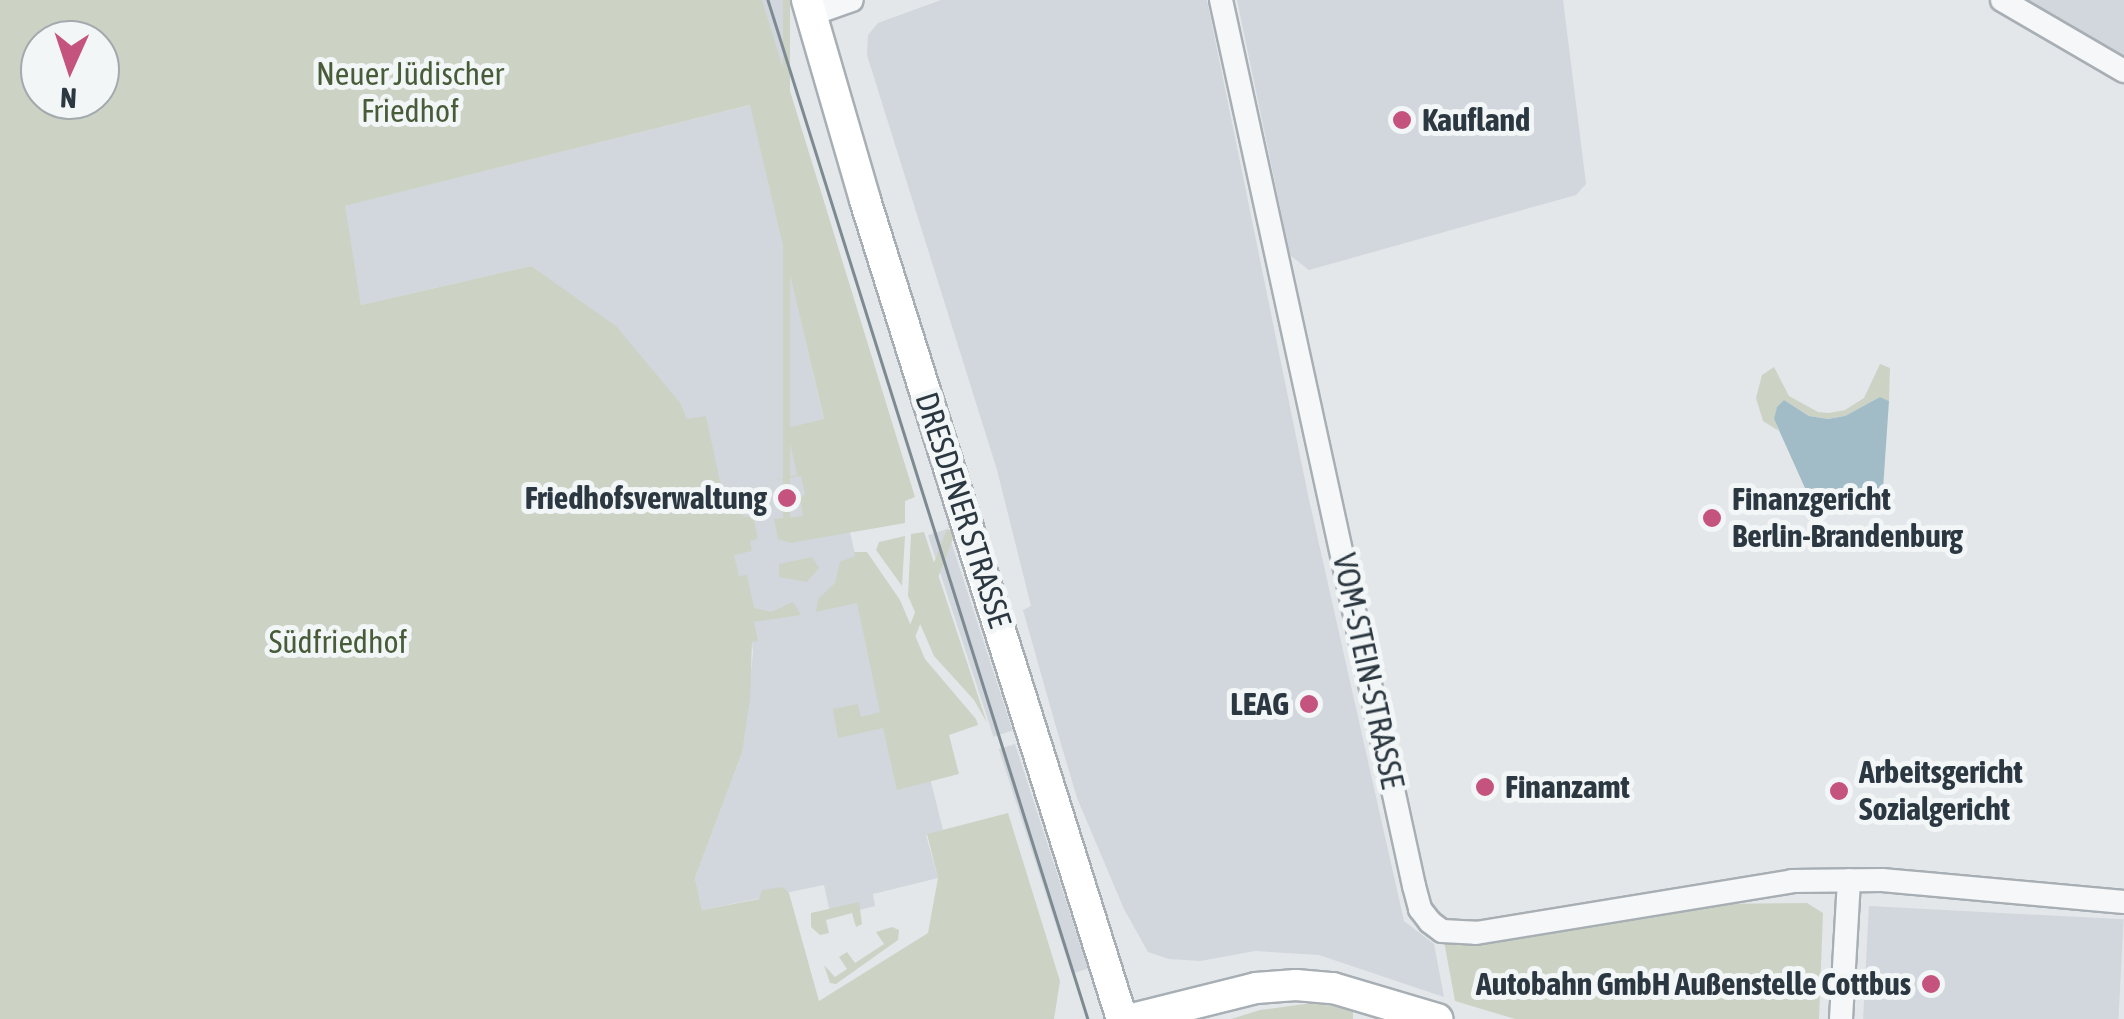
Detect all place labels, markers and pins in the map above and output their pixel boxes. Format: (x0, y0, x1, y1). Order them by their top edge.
place label: Kaufland (1422, 101, 1530, 139)
marker: Kaufland (1391, 109, 1413, 131)
place label: Friedhofsverwaltung (525, 479, 767, 517)
place label: Finanzgericht Berlin-Brandenburg (1732, 481, 1963, 556)
marker: Friedhofsverwaltung (776, 487, 798, 509)
marker: Finanzgericht Berlin-Brandenburg (1701, 507, 1723, 529)
place label: LEAG (1230, 685, 1289, 723)
marker: LEAG (1298, 693, 1320, 715)
place label: Arbeitsgericht Sozialgericht (1859, 754, 2023, 829)
place label: Finanzamt (1505, 768, 1630, 806)
marker: Finanzamt (1474, 776, 1496, 798)
marker: Arbeitsgericht Sozialgericht (1828, 780, 1850, 802)
place label: Autobahn GmbH Außenstelle Cottbus (1476, 965, 1911, 1003)
marker: Autobahn GmbH Außenstelle Cottbus (1920, 973, 1942, 995)

